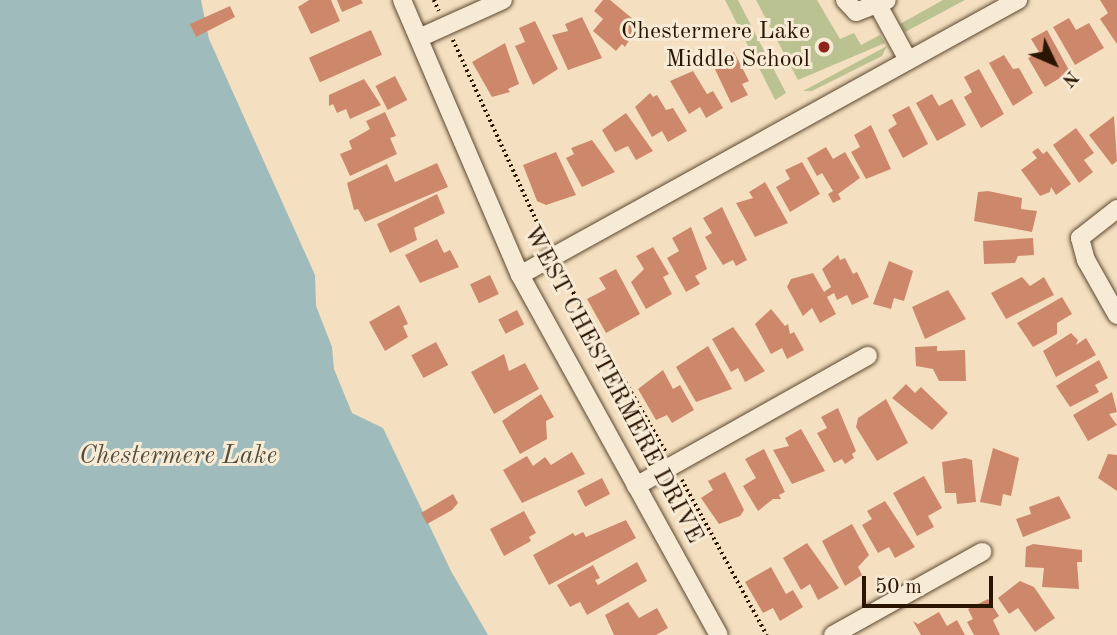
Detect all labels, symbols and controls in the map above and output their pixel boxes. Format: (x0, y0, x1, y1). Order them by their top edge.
place label: Chestermere Lake Middle School (621, 19, 810, 75)
north arrow (1019, 28, 1089, 98)
marker: Chestermere Lake Middle School (816, 39, 832, 55)
text: N (1058, 66, 1081, 90)
street label: WEST CHESTERMERE DRIVE (516, 221, 708, 549)
water label: Chestermere Lake (79, 441, 277, 473)
scale bar (865, 562, 996, 606)
text: 50 m (875, 577, 922, 598)

